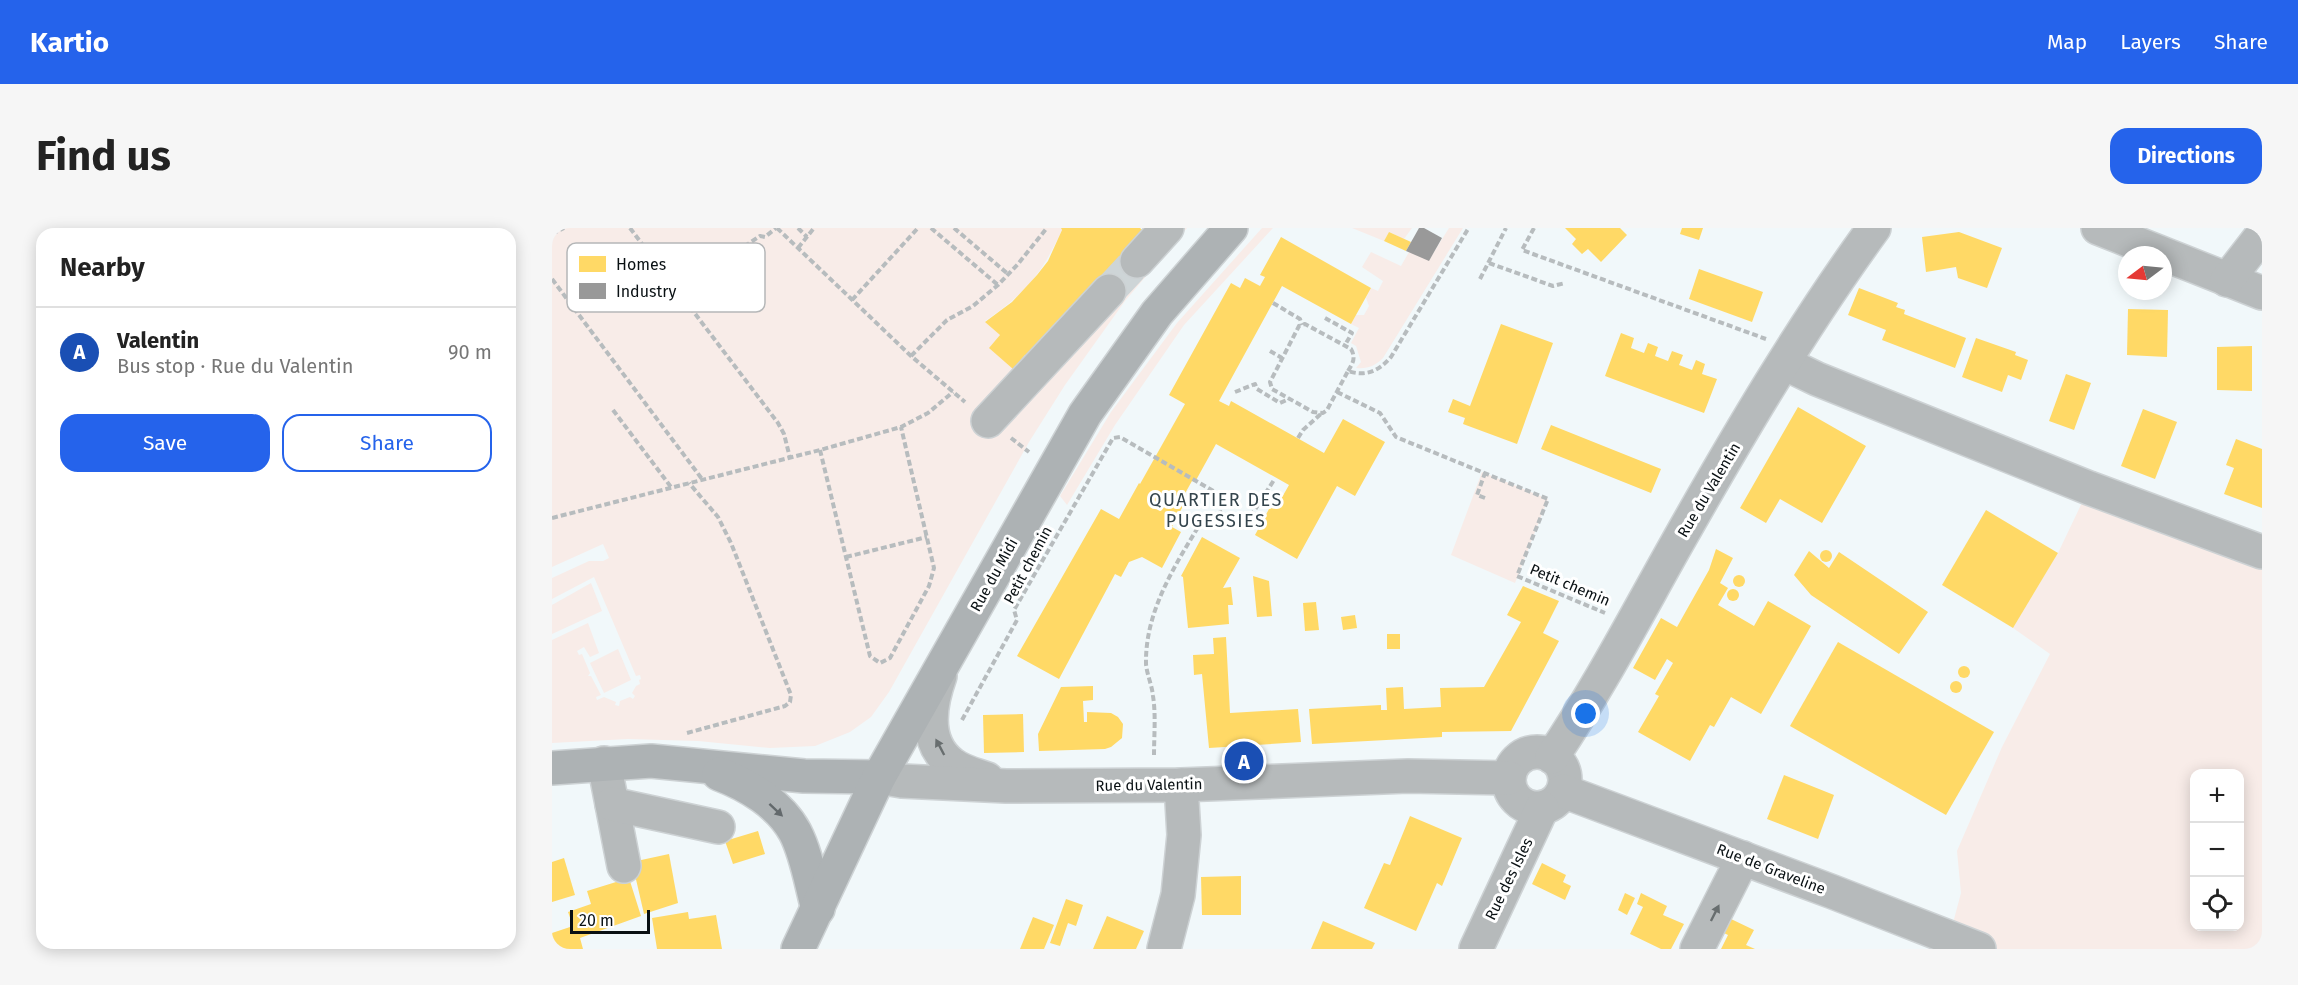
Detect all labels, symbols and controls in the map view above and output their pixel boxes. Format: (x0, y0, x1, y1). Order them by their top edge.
text: Kartio (30, 26, 109, 59)
text: Map (2047, 29, 2087, 55)
text: Layers (2120, 29, 2181, 55)
text: Share (2214, 29, 2268, 55)
button: Directions (2110, 128, 2262, 184)
text: Find us (36, 131, 171, 181)
legend (567, 243, 765, 312)
north arrow (2118, 246, 2172, 300)
text: Nearby (60, 252, 145, 283)
text: Homes (616, 255, 666, 274)
text: Industry (616, 282, 676, 301)
text: Valentin (117, 327, 199, 354)
text: A (74, 340, 85, 364)
text: 90 m (448, 340, 492, 364)
text: Bus stop · Rue du Valentin (117, 354, 353, 378)
button: Save (60, 414, 270, 472)
button: Share (282, 414, 492, 472)
street label: Rue du Valentin (1674, 439, 1744, 541)
district label: QUARTIER DES PUGESSIES (1149, 489, 1283, 532)
street label: Petit chemin (1000, 523, 1056, 607)
street label: Rue du Midi (967, 535, 1021, 615)
street label: Petit chemin (1527, 560, 1613, 610)
your location (1571, 699, 1600, 728)
one-way arrow (935, 738, 945, 755)
pin: A (1224, 738, 1264, 784)
map controls (2190, 769, 2244, 931)
button: + (2190, 769, 2244, 823)
street label: Rue du Valentin (1095, 775, 1203, 795)
one-way arrow (768, 803, 783, 816)
button: − (2190, 823, 2244, 877)
street label: Rue des Isles (1481, 835, 1537, 923)
street label: Rue de Graveline (1714, 840, 1828, 898)
button: locate (2190, 877, 2244, 931)
one-way arrow (1710, 905, 1720, 922)
scale bar (570, 907, 650, 934)
text: 20 m (579, 911, 614, 930)

